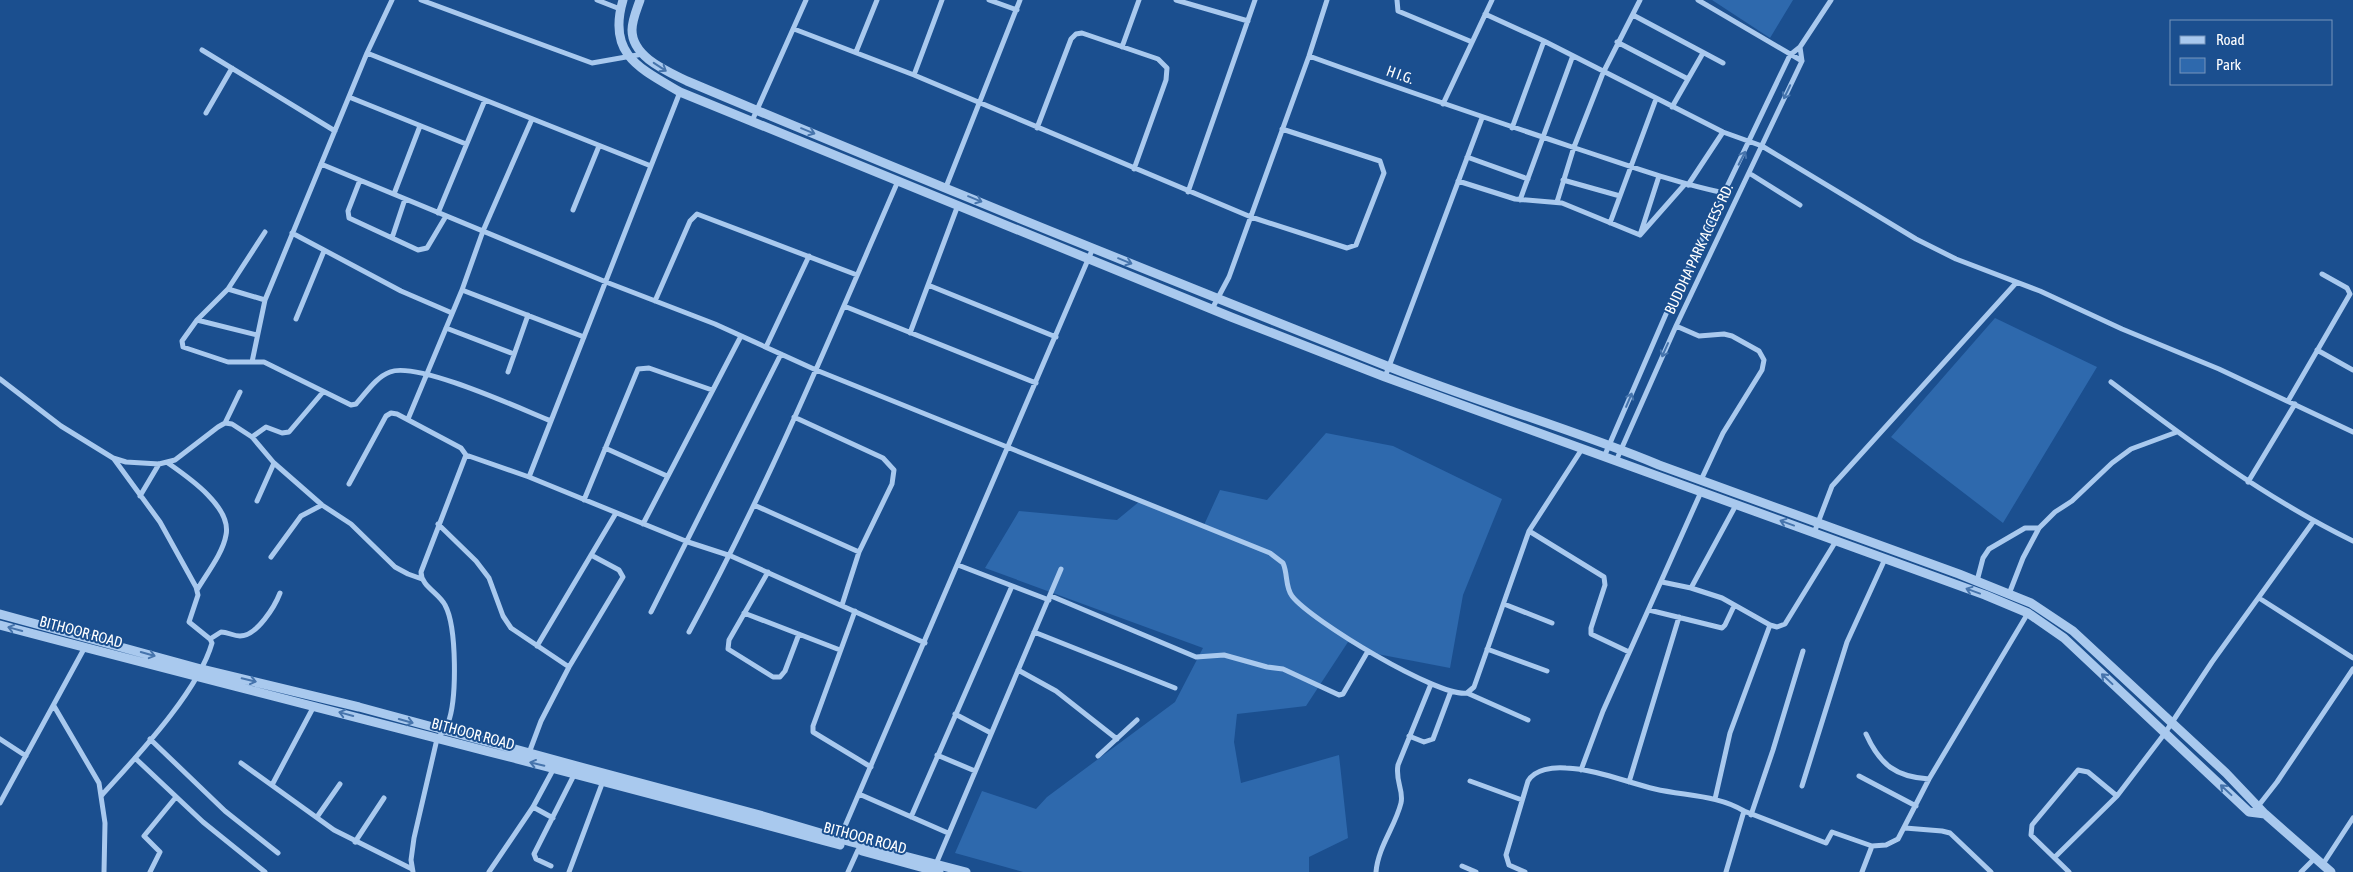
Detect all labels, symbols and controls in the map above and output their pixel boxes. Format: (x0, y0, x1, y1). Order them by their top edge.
legend (2170, 20, 2333, 85)
text: Road (2216, 31, 2245, 48)
text: Park (2216, 56, 2241, 73)
one-way arrow (652, 62, 666, 72)
street label: H I.G. (1384, 62, 1416, 87)
one-way arrow (1782, 84, 1792, 99)
one-way arrow (800, 127, 815, 137)
one-way arrow (1737, 150, 1747, 165)
street label: BUDDHA PARK ACCESS RD. (1661, 181, 1736, 317)
one-way arrow (967, 195, 982, 205)
one-way arrow (1118, 257, 1133, 266)
one-way arrow (1660, 342, 1670, 357)
one-way arrow (1625, 393, 1635, 408)
one-way arrow (1780, 518, 1796, 527)
one-way arrow (1966, 586, 1981, 595)
street label: BITHOOR ROAD (38, 612, 124, 651)
one-way arrow (7, 624, 23, 633)
one-way arrow (140, 650, 156, 660)
one-way arrow (2101, 673, 2114, 685)
one-way arrow (240, 676, 256, 685)
one-way arrow (338, 709, 354, 718)
street label: BITHOOR ROAD (430, 714, 516, 753)
one-way arrow (398, 716, 414, 726)
one-way arrow (529, 759, 545, 768)
one-way arrow (2219, 784, 2232, 796)
street label: BITHOOR ROAD (822, 818, 908, 857)

